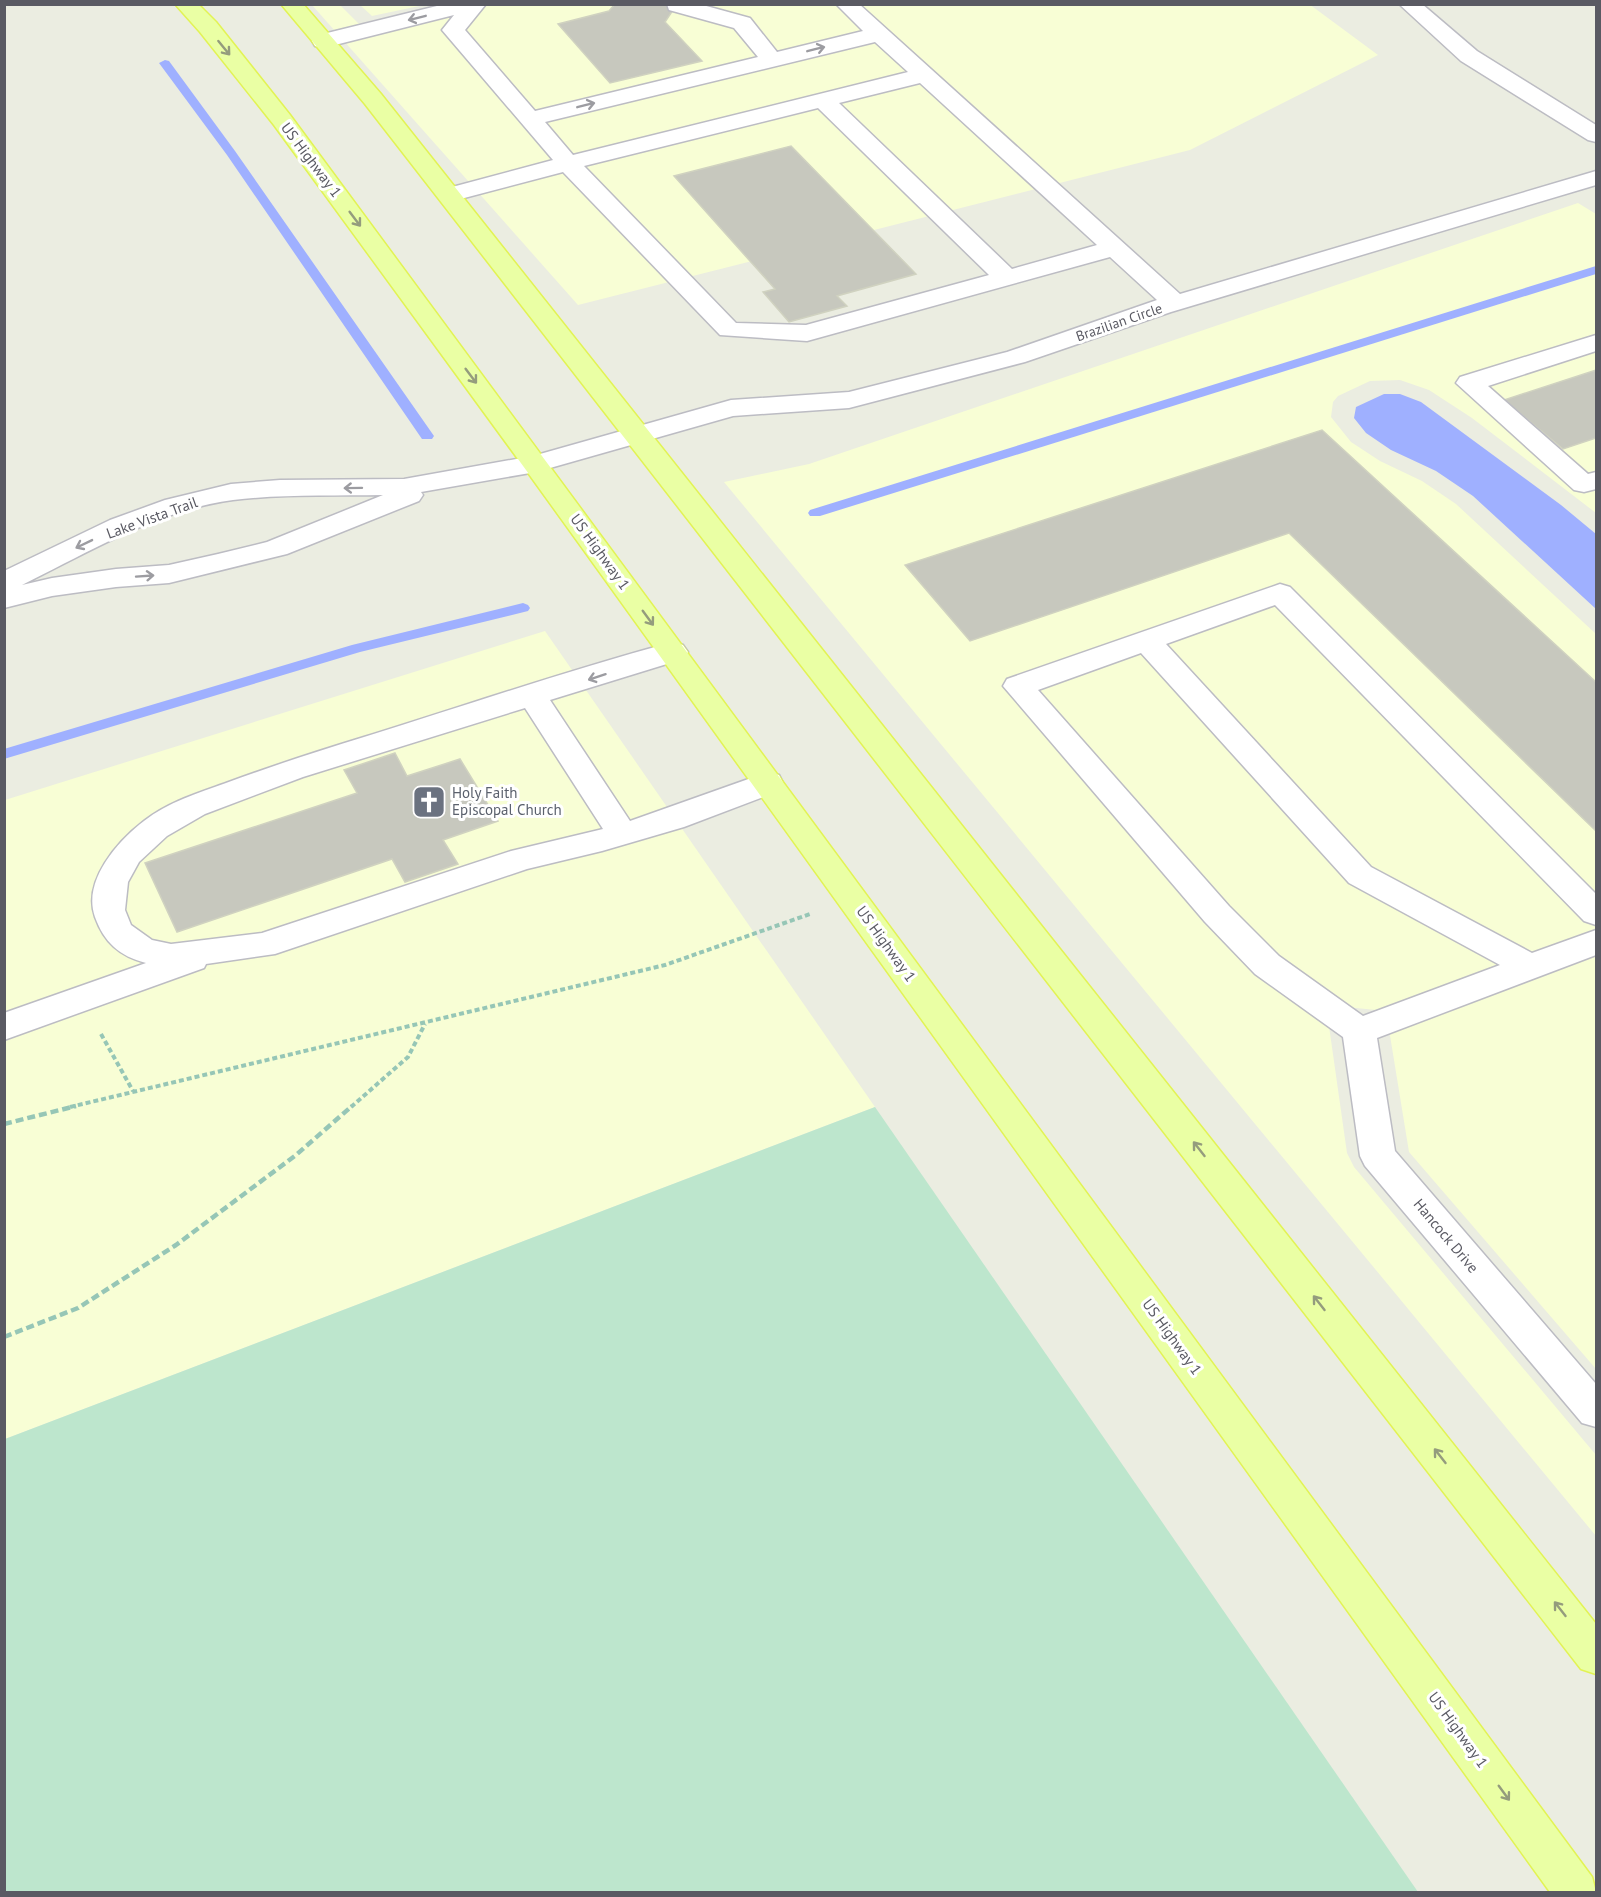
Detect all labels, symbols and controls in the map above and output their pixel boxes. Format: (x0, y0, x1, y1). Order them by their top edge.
one-way arrow (407, 13, 426, 25)
one-way arrow (218, 40, 231, 56)
one-way arrow (806, 43, 825, 55)
one-way arrow (576, 99, 595, 111)
street label: US Highway 1 (277, 118, 346, 201)
one-way arrow (349, 211, 362, 227)
street label: Brazilian Circle (1073, 299, 1165, 345)
one-way arrow (465, 368, 478, 384)
one-way arrow (344, 482, 364, 494)
street label: Lake Vista Trail (104, 492, 201, 543)
street label: US Highway 1 (566, 510, 634, 593)
one-way arrow (75, 539, 93, 550)
one-way arrow (134, 570, 154, 581)
one-way arrow (642, 610, 655, 626)
one-way arrow (588, 672, 607, 683)
place label: Holy Faith Episcopal Church (452, 783, 562, 819)
church icon: Holy Faith Episcopal Church (411, 784, 447, 820)
street label: US Highway 1 (852, 902, 920, 985)
one-way arrow (1192, 1142, 1205, 1158)
street label: Hancock Drive (1410, 1195, 1483, 1277)
street label: US Highway 1 (1138, 1295, 1206, 1378)
one-way arrow (1313, 1295, 1326, 1311)
one-way arrow (1433, 1448, 1446, 1464)
one-way arrow (1554, 1601, 1567, 1617)
street label: US Highway 1 (1424, 1688, 1492, 1771)
one-way arrow (1497, 1784, 1510, 1800)

